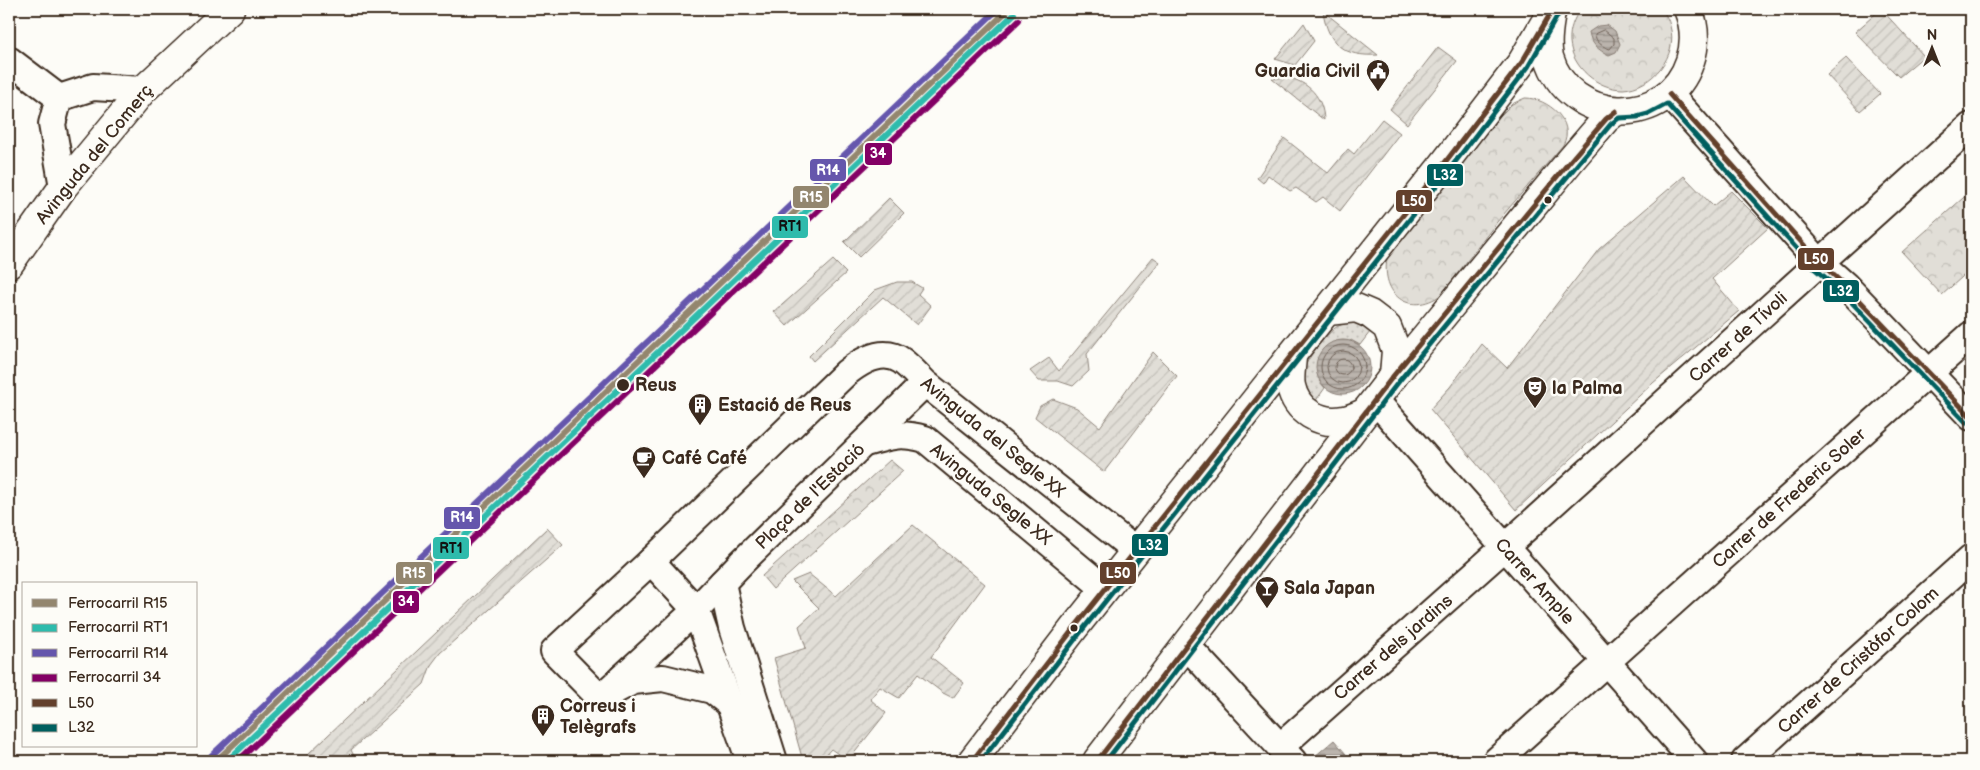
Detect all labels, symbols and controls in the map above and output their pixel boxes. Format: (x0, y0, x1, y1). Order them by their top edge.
north arrow (1908, 22, 1958, 72)
text: N (1927, 27, 1937, 44)
public building icon: Guardia Civil (1365, 58, 1391, 92)
place label: Guardia Civil (1255, 61, 1360, 82)
street label: Avinguda del Comerç (32, 80, 157, 228)
line badge: 34 (864, 142, 893, 166)
text: 34 (870, 145, 887, 162)
line badge: R14 (809, 158, 847, 182)
text: R14 (816, 162, 841, 179)
line badge: L32 (1426, 163, 1464, 187)
text: L32 (1433, 167, 1458, 184)
line badge: R15 (792, 185, 830, 209)
text: R15 (799, 189, 823, 206)
line badge: L50 (1395, 189, 1433, 213)
text: L50 (1402, 193, 1427, 210)
unlabelled marker (1543, 195, 1553, 205)
line badge: RT1 (771, 215, 809, 239)
text: RT1 (778, 218, 802, 235)
line badge: L50 (1797, 247, 1835, 271)
text: L50 (1804, 251, 1829, 268)
line badge: L32 (1822, 279, 1860, 303)
text: L32 (1829, 283, 1854, 300)
street label: Carrer de Tívoli (1685, 288, 1792, 387)
street label: Avinguda del Segle XX (916, 373, 1070, 503)
place label: Reus (635, 375, 677, 396)
theatre icon: la Palma (1522, 375, 1548, 409)
marker: Reus (615, 377, 631, 393)
place label: la Palma (1552, 378, 1623, 399)
building icon: Estació de Reus (687, 392, 713, 426)
place label: Estació de Reus (718, 395, 852, 416)
street label: Carrer de Frederic Soler (1708, 424, 1871, 573)
street label: Plaça de l'Estació (751, 439, 869, 554)
street label: Avinguda Segle XX (926, 439, 1056, 550)
cafe icon: Café Café (631, 445, 657, 479)
place label: Café Café (662, 448, 747, 469)
line badge: R14 (443, 506, 481, 530)
text: R14 (450, 509, 475, 526)
line badge: L32 (1131, 533, 1169, 557)
street label: Carrer Ample (1491, 534, 1579, 629)
line badge: RT1 (432, 536, 470, 560)
text: L32 (1138, 537, 1163, 554)
text: RT1 (439, 540, 463, 557)
line badge: R15 (395, 561, 433, 585)
line badge: L50 (1099, 561, 1137, 585)
text: R15 (402, 565, 426, 582)
text: L50 (1106, 565, 1131, 582)
bar icon: Sala Japan (1254, 575, 1280, 609)
place label: Sala Japan (1284, 578, 1375, 599)
legend (22, 582, 198, 748)
street label: Carrer de Cristòfor Colom (1774, 583, 1943, 738)
line badge: 34 (392, 590, 420, 614)
street label: Carrer dels jardins (1330, 590, 1457, 705)
text: 34 (398, 593, 415, 610)
text: Ferrocarril R15 (68, 594, 168, 613)
text: Ferrocarril RT1 (68, 618, 168, 637)
unlabelled marker (1069, 623, 1079, 633)
text: Ferrocarril R14 (68, 644, 168, 663)
text: Ferrocarril 34 (68, 668, 161, 687)
text: L50 (68, 694, 94, 713)
place label: Correus i Telègrafs (560, 696, 636, 738)
building icon: Correus i Telègrafs (530, 703, 556, 737)
text: L32 (68, 718, 95, 737)

